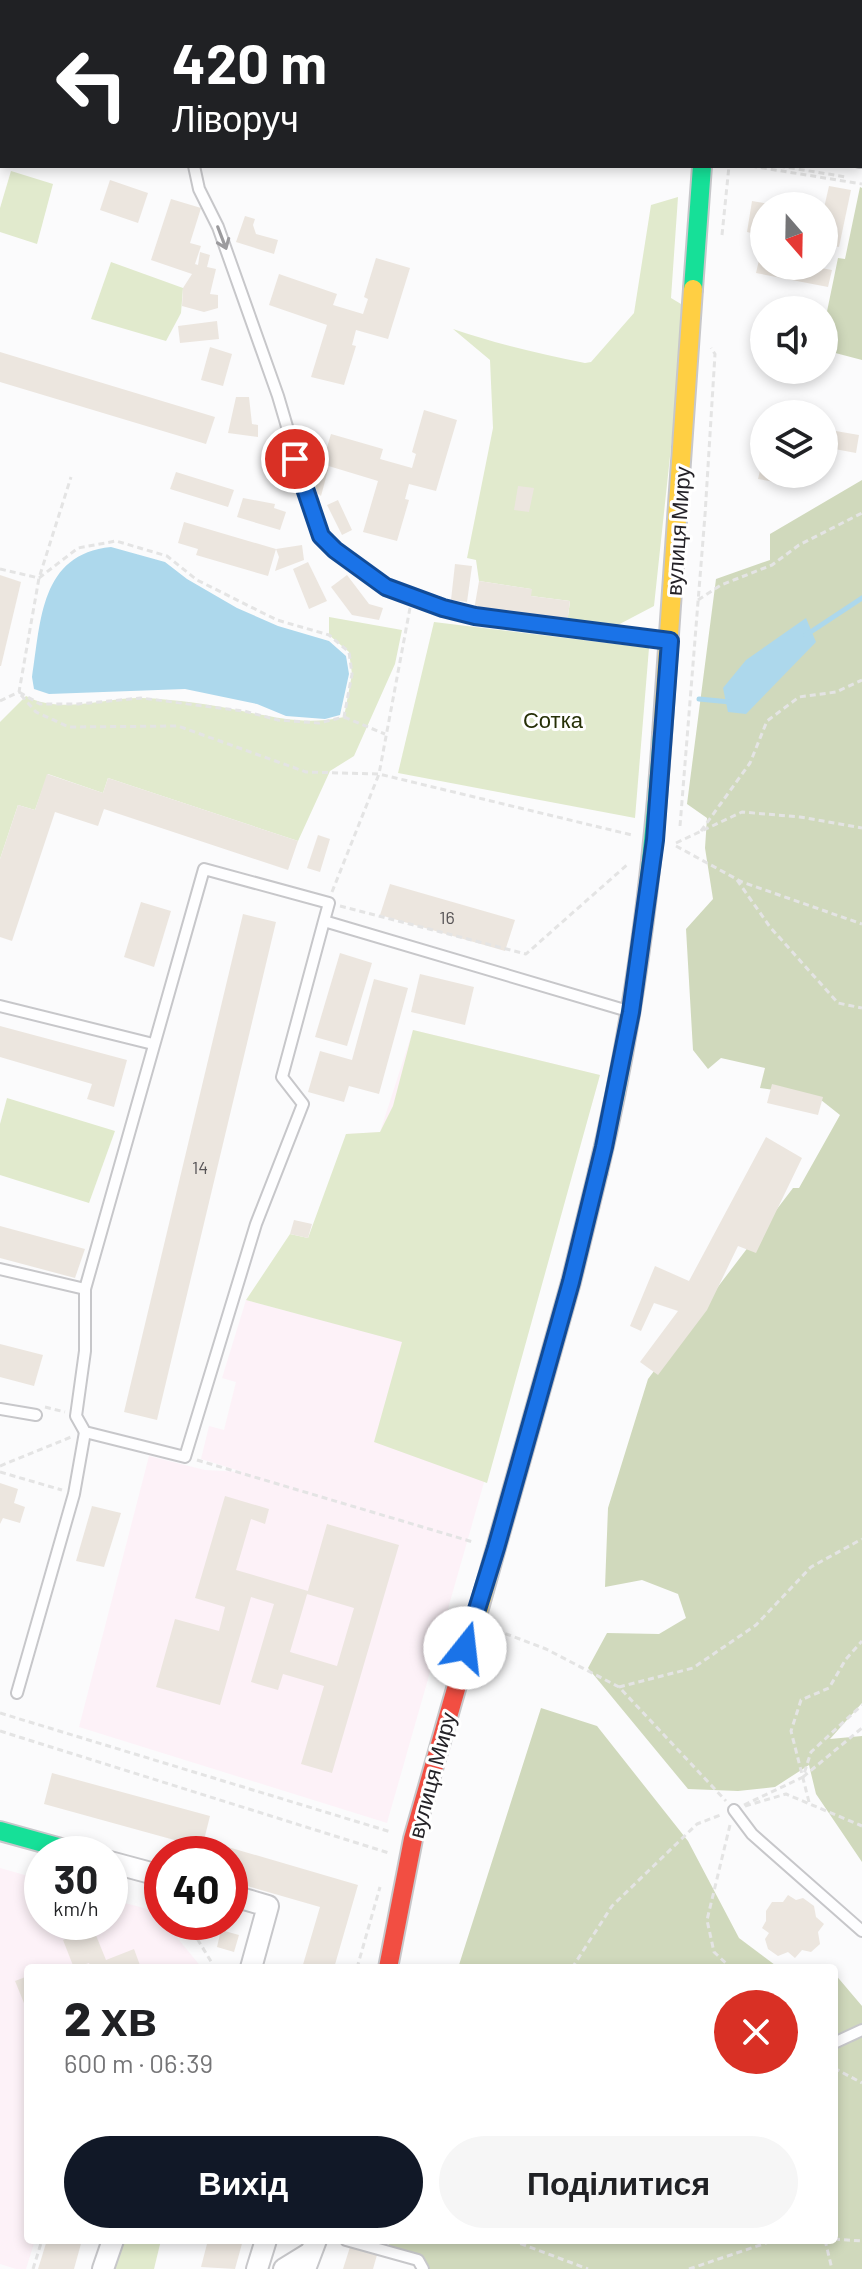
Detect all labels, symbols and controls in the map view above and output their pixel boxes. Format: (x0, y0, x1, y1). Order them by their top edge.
text: 420 m (172, 28, 327, 95)
icon: left (40, 32, 144, 136)
text: Ліворуч (172, 96, 299, 139)
north arrow (750, 192, 838, 280)
map controls (750, 192, 838, 488)
one-way arrow (216, 225, 230, 250)
button: sound (750, 296, 838, 384)
button: layers (750, 400, 838, 488)
pin (261, 425, 329, 493)
icon: arrive (273, 437, 317, 481)
street label: вулиця Миру (660, 466, 695, 597)
park label: Сотка (523, 706, 584, 732)
house number: 16 (439, 906, 455, 928)
house number: 14 (192, 1156, 208, 1178)
position arrow (423, 1606, 507, 1690)
street label: вулиця Миру (402, 1709, 461, 1841)
speed limit sign: 40 (144, 1836, 248, 1940)
text: 30 (54, 1854, 98, 1902)
text: km/h (53, 1896, 99, 1920)
text: 2 хв (64, 1988, 157, 2046)
button: close (714, 1990, 798, 2074)
text: 600 m · 06:39 (64, 2047, 213, 2078)
button: Вихід (64, 2136, 423, 2228)
button: Поділитися (439, 2136, 798, 2228)

